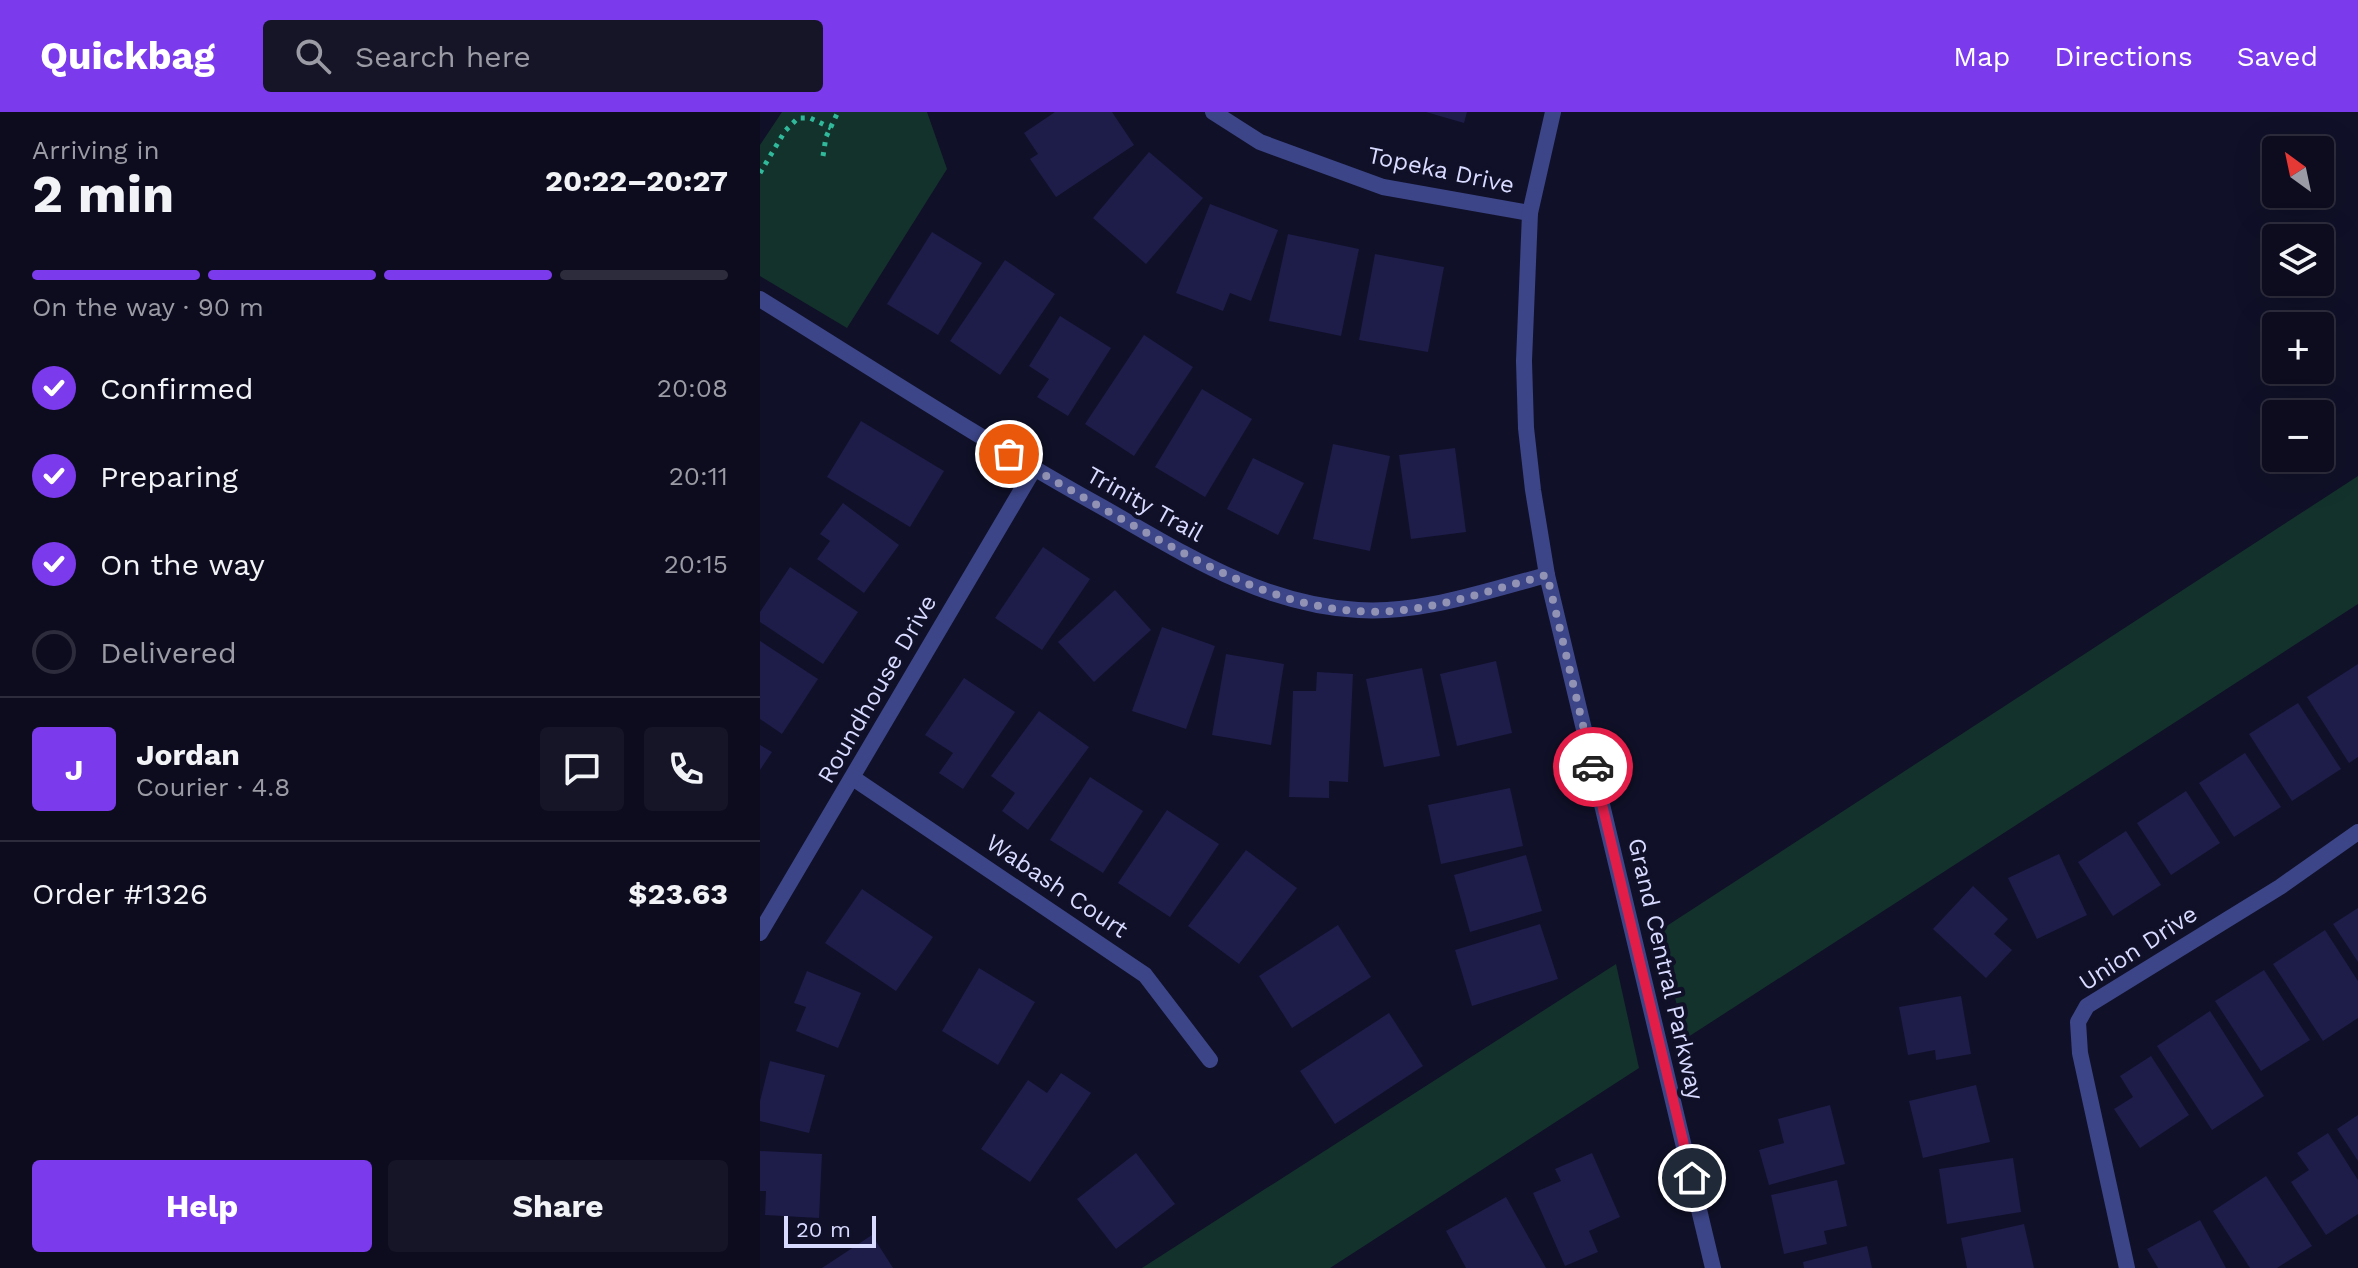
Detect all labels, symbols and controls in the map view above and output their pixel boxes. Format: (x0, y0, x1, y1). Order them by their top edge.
search box (263, 20, 823, 92)
text: Quickbag (40, 34, 215, 78)
icon: search (291, 34, 335, 78)
text: Search here (355, 39, 531, 74)
text: Map (1953, 40, 2010, 73)
text: Directions (2054, 40, 2193, 73)
text: Saved (2237, 40, 2318, 73)
text: Arriving in (32, 135, 160, 165)
north arrow (2262, 136, 2334, 208)
map controls (2262, 136, 2334, 472)
street label: Topeka Drive (1365, 141, 1517, 199)
text: 20:22–20:27 (545, 163, 728, 198)
text: 2 min (32, 164, 174, 225)
button: layers (2262, 224, 2334, 296)
text: On the way · 90 m (32, 292, 264, 322)
button: + (2262, 312, 2334, 384)
icon: check (32, 366, 76, 410)
text: Confirmed (100, 371, 254, 406)
text: 20:08 (657, 373, 728, 403)
button: − (2262, 400, 2334, 472)
pin (975, 420, 1043, 488)
icon: bag (987, 432, 1031, 476)
icon: check (32, 454, 76, 498)
text: Preparing (100, 459, 238, 494)
street label: Trinity Trail (1082, 460, 1209, 548)
text: 20:11 (669, 461, 728, 491)
icon: check (32, 542, 76, 586)
text: On the way (100, 547, 265, 582)
text: 20:15 (664, 549, 728, 579)
street label: Roundhouse Drive (812, 590, 942, 788)
text: Delivered (100, 635, 237, 670)
button: chat (540, 727, 624, 811)
button: phone (644, 727, 728, 811)
courier (1553, 727, 1633, 807)
text: Jordan (136, 737, 240, 772)
icon: car (1571, 745, 1615, 789)
text: J (65, 752, 83, 787)
text: Courier · 4.8 (136, 772, 290, 802)
street label: Wabash Court (981, 828, 1133, 944)
street label: Grand Central Parkway (1622, 835, 1710, 1103)
text: Order #1326 (32, 876, 208, 911)
text: $23.63 (628, 876, 728, 911)
street label: Union Drive (2074, 899, 2202, 997)
pin (1658, 1144, 1726, 1212)
icon: home (1670, 1156, 1714, 1200)
button: Help (32, 1160, 372, 1252)
button: Share (388, 1160, 728, 1252)
scale bar (784, 1212, 876, 1248)
text: 20 m (796, 1217, 851, 1242)

